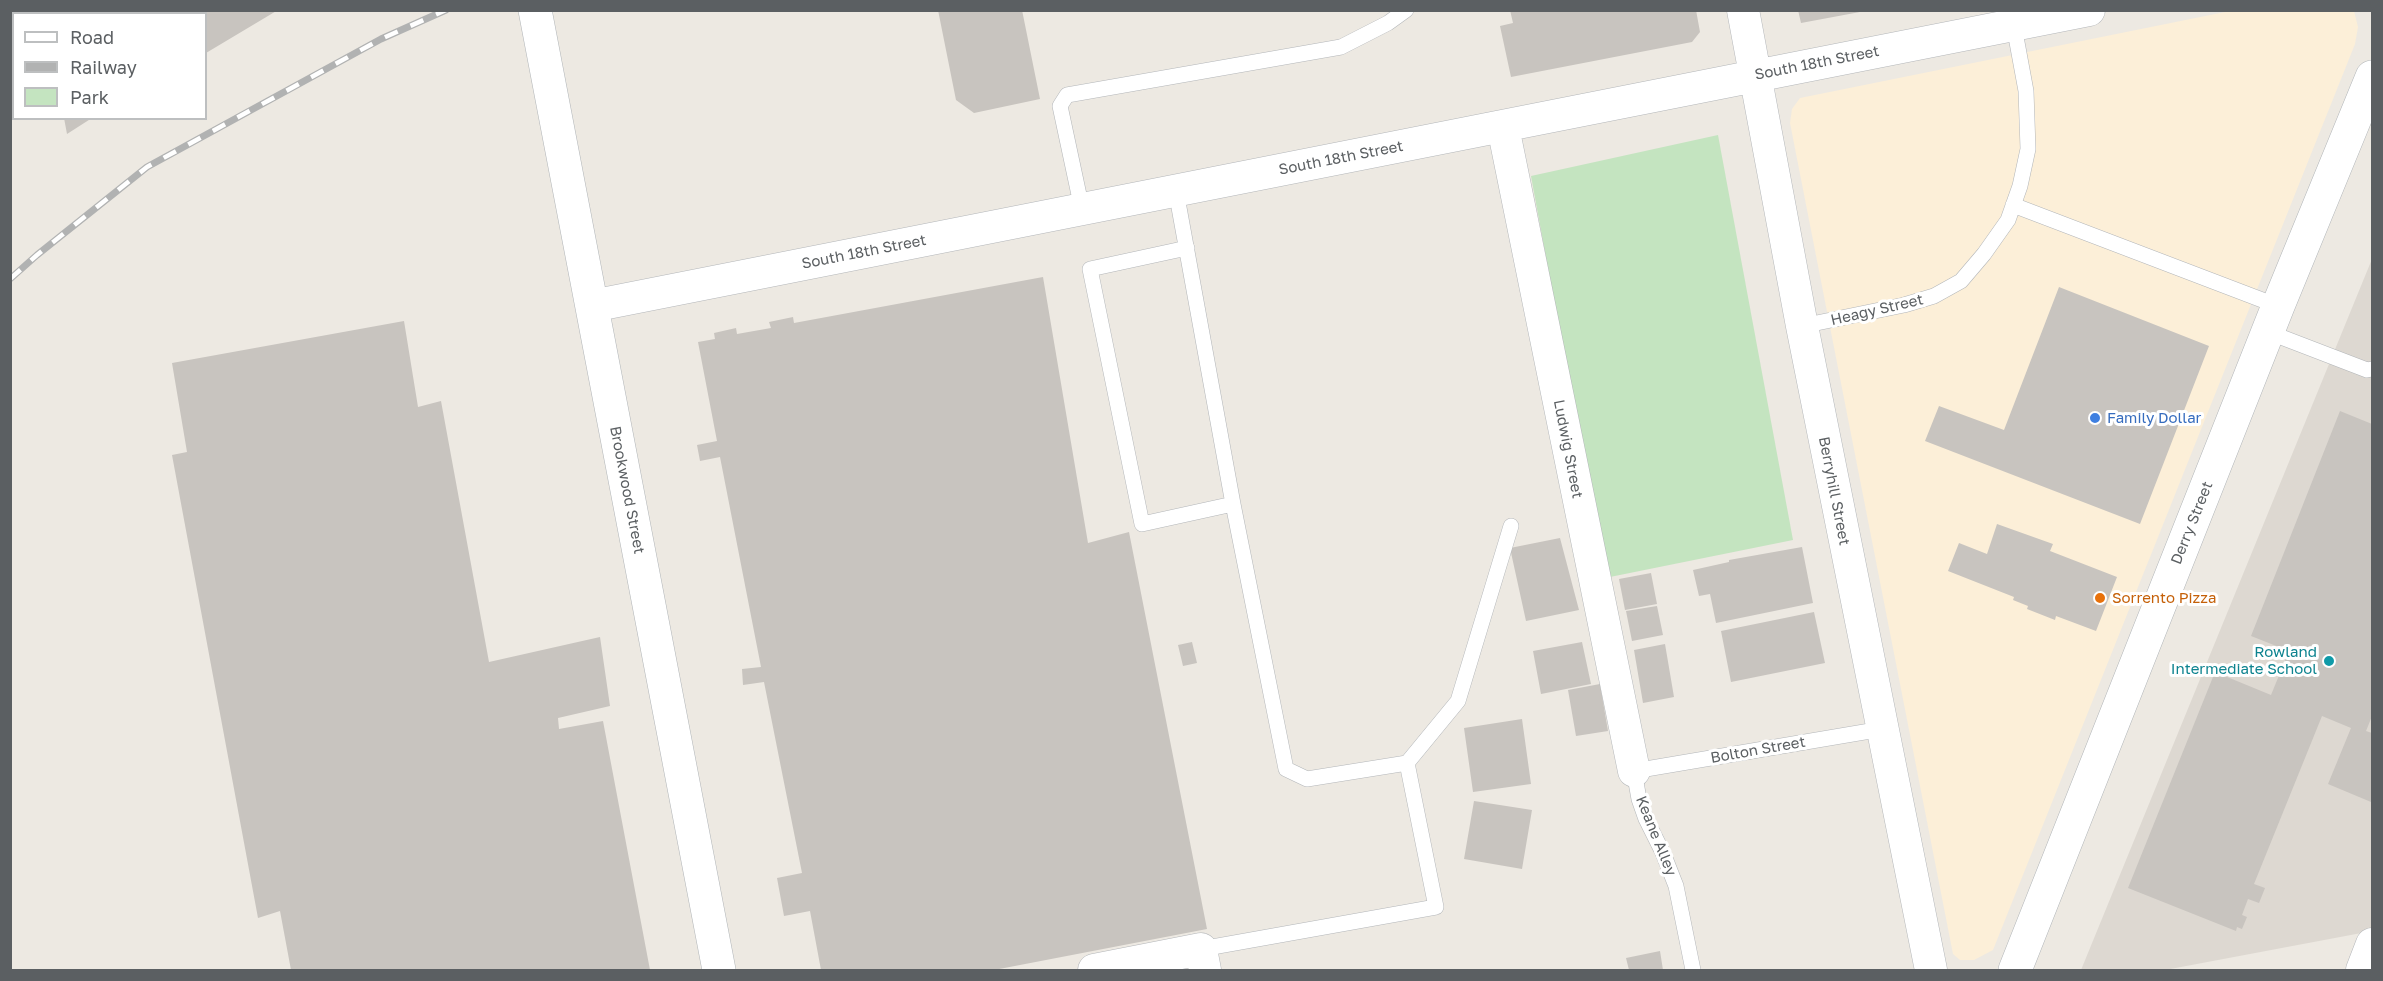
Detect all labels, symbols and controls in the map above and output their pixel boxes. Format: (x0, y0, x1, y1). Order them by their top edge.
legend (12, 12, 207, 120)
text: Road (70, 26, 114, 48)
street label: South 18th Street (1753, 42, 1881, 84)
text: Railway (70, 56, 137, 78)
text: Park (70, 86, 109, 108)
street label: South 18th Street (1277, 137, 1405, 179)
street label: South 18th Street (800, 231, 928, 273)
street label: Heagy Street (1829, 291, 1925, 329)
street label: Ludwig Street (1550, 398, 1586, 500)
place label: Family Dollar (2107, 409, 2201, 427)
marker: Family Dollar (2088, 411, 2102, 425)
street label: Brookwood Street (606, 425, 648, 555)
street label: Berryhill Street (1815, 435, 1853, 547)
street label: Derry Street (2167, 479, 2217, 567)
place label: Sorrento Pizza (2112, 589, 2216, 607)
marker: Sorrento Pizza (2093, 591, 2107, 605)
place label: Rowland Intermediate School (2171, 643, 2317, 678)
marker: Rowland Intermediate School (2322, 654, 2336, 668)
street label: Bolton Street (1709, 733, 1807, 767)
street label: Keane Alley (1632, 793, 1680, 879)

